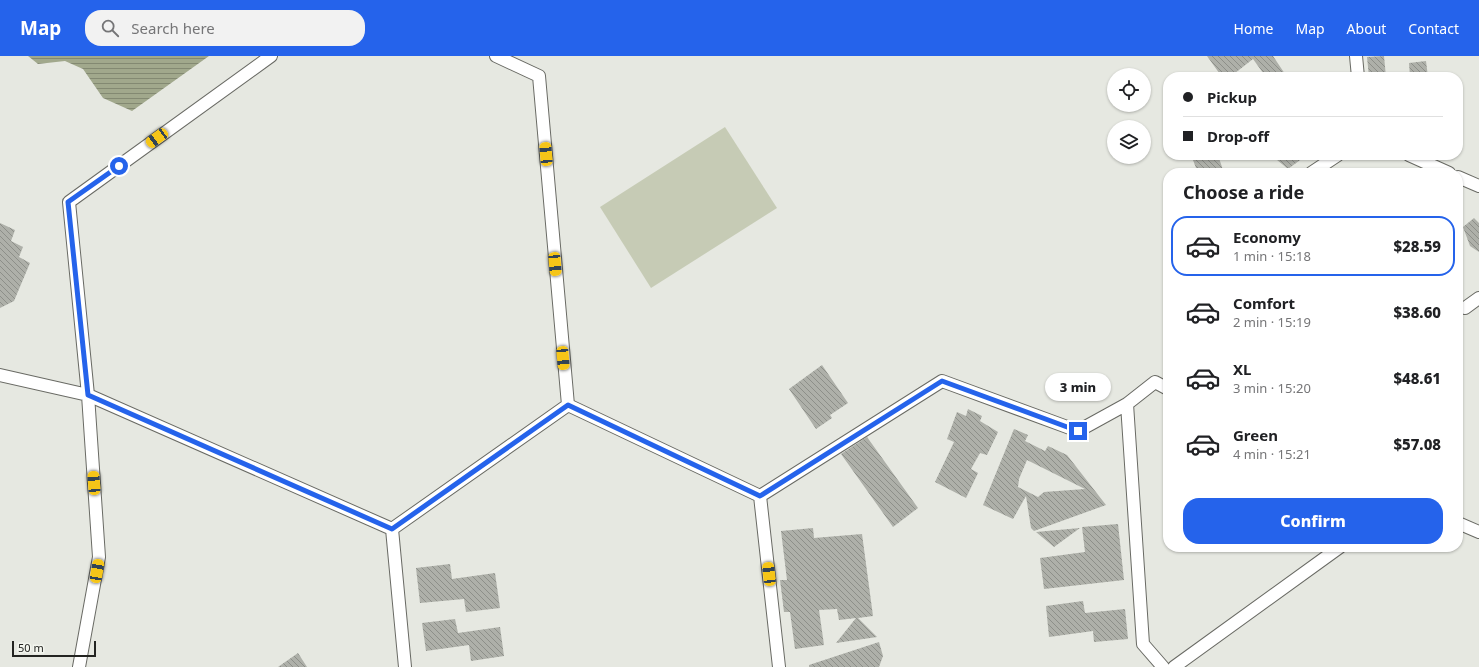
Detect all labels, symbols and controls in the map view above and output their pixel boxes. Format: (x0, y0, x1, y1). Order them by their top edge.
search box (85, 10, 365, 46)
text: Map (20, 15, 61, 41)
icon: search (99, 17, 121, 39)
text: Search here (131, 18, 215, 38)
text: Home (1234, 19, 1273, 38)
text: Map (1295, 19, 1325, 38)
text: About (1347, 19, 1386, 38)
text: Contact (1408, 19, 1459, 38)
map controls (1107, 68, 1151, 164)
button: locate (1107, 68, 1151, 112)
text: Pickup (1207, 87, 1257, 107)
button: layers (1107, 120, 1151, 164)
car (144, 126, 170, 150)
text: Drop-off (1207, 126, 1269, 146)
car (539, 142, 553, 166)
route start (110, 157, 128, 175)
text: Choose a ride (1183, 180, 1304, 204)
text: Economy (1233, 227, 1301, 247)
icon: car (1185, 228, 1221, 264)
text: $28.59 (1393, 236, 1441, 256)
text: 1 min · 15:18 (1233, 247, 1311, 265)
car (548, 252, 562, 276)
text: Comfort (1233, 293, 1295, 313)
icon: car (1185, 294, 1221, 330)
text: $38.60 (1393, 302, 1441, 322)
text: 2 min · 15:19 (1233, 313, 1311, 331)
car (556, 346, 570, 370)
text: XL (1233, 359, 1251, 379)
icon: car (1185, 360, 1221, 396)
text: $48.61 (1393, 368, 1441, 388)
callout: 3 min (1045, 373, 1111, 401)
text: 3 min (1060, 378, 1096, 396)
text: 3 min · 15:20 (1233, 379, 1311, 397)
route end (1069, 422, 1087, 440)
text: Green (1233, 425, 1278, 445)
icon: car (1185, 426, 1221, 462)
text: $57.08 (1393, 434, 1441, 454)
text: 4 min · 15:21 (1233, 445, 1311, 463)
car (87, 471, 101, 495)
button: Confirm (1183, 498, 1443, 544)
car (89, 558, 105, 584)
car (762, 561, 776, 587)
scale bar (12, 639, 96, 658)
text: 50 m (18, 640, 44, 655)

